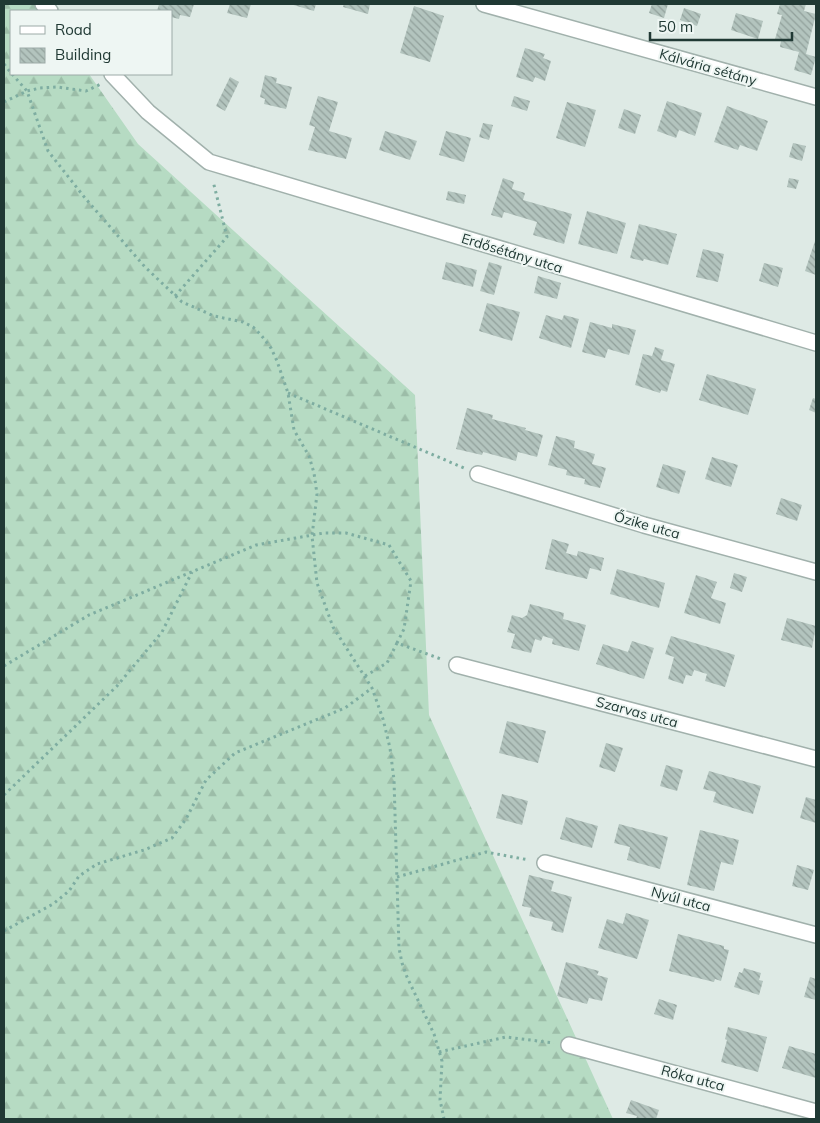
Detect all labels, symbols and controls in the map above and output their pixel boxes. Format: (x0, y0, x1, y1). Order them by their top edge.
legend (10, 10, 172, 75)
scale bar (650, 10, 792, 42)
text: 50 m (658, 17, 693, 36)
text: Road (55, 20, 92, 39)
text: Building (55, 45, 111, 64)
street label: Kálvária sétány (657, 45, 759, 90)
street label: Erdősétány utca (459, 229, 565, 277)
street label: Őzike utca (612, 507, 682, 543)
street label: Szarvas utca (594, 692, 680, 732)
street label: Nyúl utca (649, 882, 713, 916)
street label: Róka utca (659, 1061, 727, 1095)

